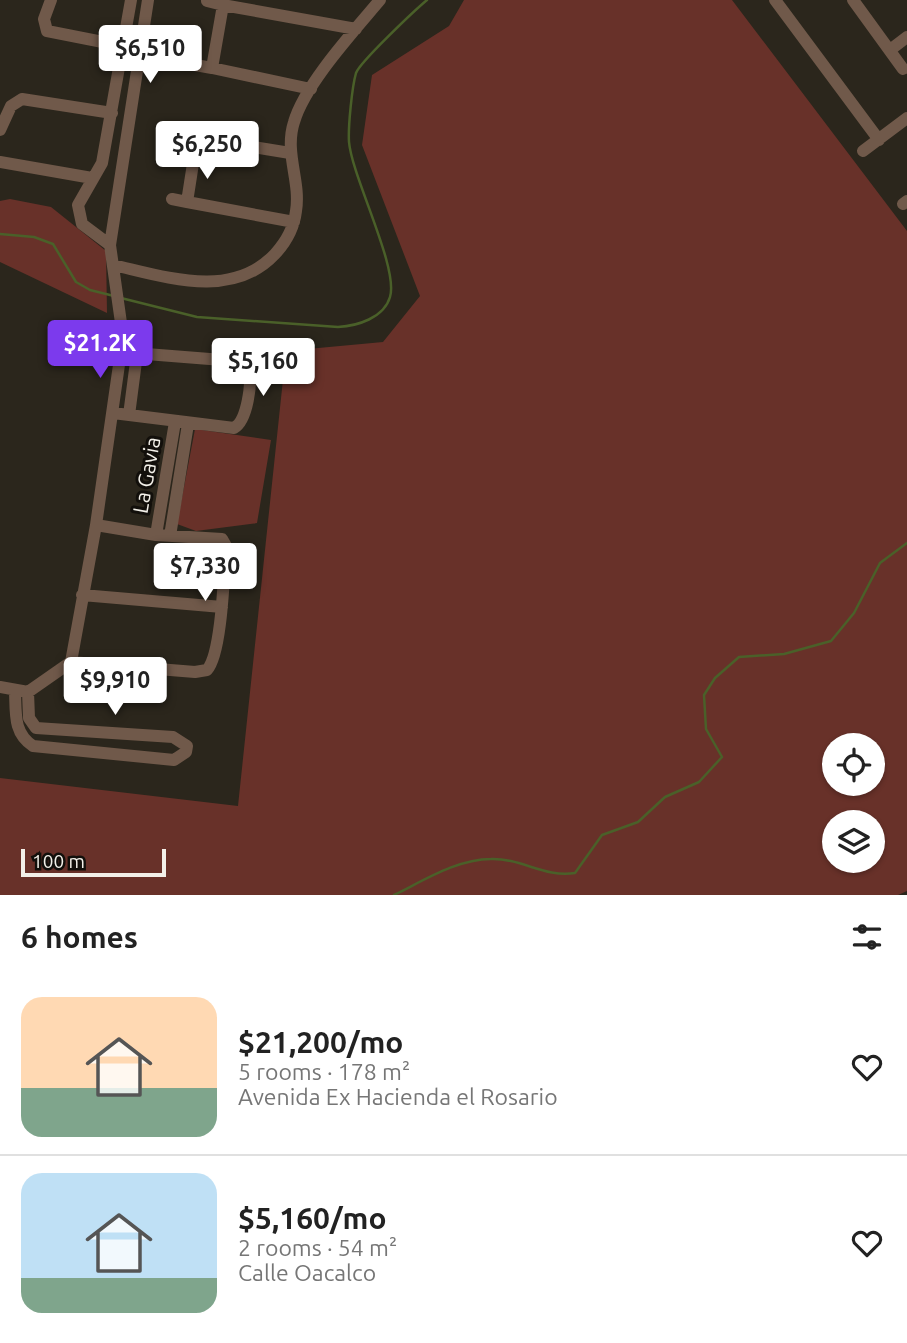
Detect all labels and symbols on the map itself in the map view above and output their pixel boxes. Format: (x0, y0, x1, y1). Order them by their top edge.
pin: $6,510 (93, 25, 207, 85)
pin: $6,250 (150, 122, 264, 181)
pin: $21.2K (43, 320, 157, 380)
pin: $5,160 (206, 338, 320, 398)
street label: La Gavia (127, 435, 165, 515)
pin: $7,330 (148, 544, 262, 603)
pin: $9,910 (58, 658, 172, 717)
scale bar (21, 846, 166, 878)

